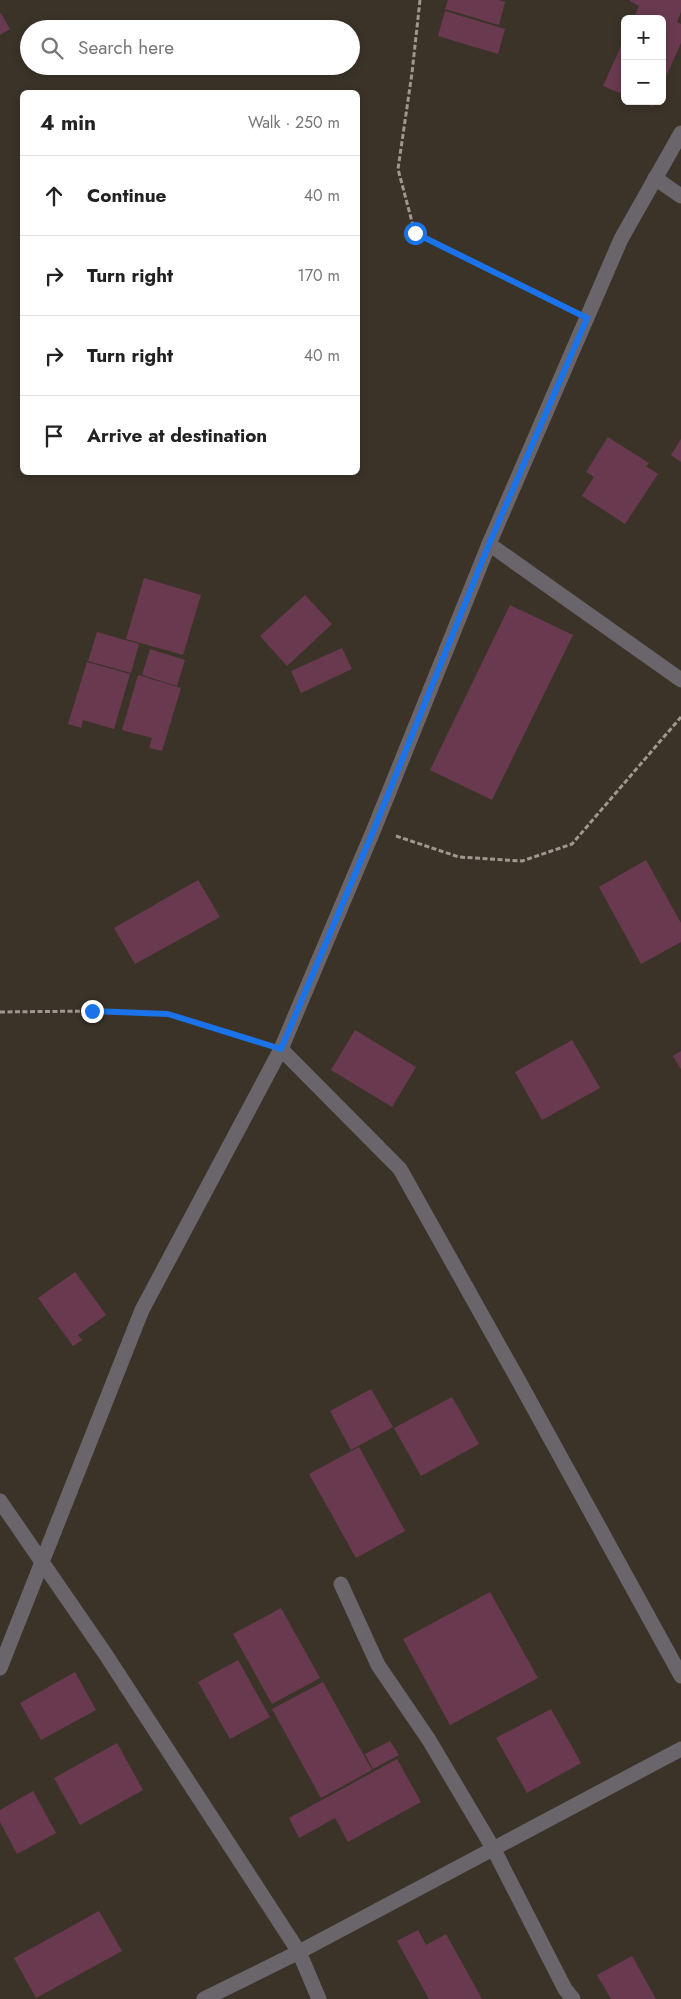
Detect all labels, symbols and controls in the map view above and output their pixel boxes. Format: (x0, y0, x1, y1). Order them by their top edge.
map controls (621, 15, 666, 105)
button: + (621, 15, 666, 60)
search box (20, 20, 360, 75)
icon: search (38, 34, 66, 62)
text: Search here (78, 34, 174, 61)
button: − (621, 60, 666, 105)
text: 4 min (40, 108, 96, 138)
text: Walk · 250 m (248, 111, 340, 134)
icon: ahead (40, 182, 68, 210)
text: Continue (87, 182, 166, 209)
text: 40 m (304, 184, 340, 207)
route start (404, 222, 427, 245)
icon: right (40, 262, 68, 290)
text: Turn right (87, 262, 173, 289)
text: 170 m (298, 264, 340, 287)
icon: right (40, 342, 68, 370)
text: Turn right (87, 342, 173, 369)
text: 40 m (304, 344, 340, 367)
icon: arrive (40, 422, 68, 450)
text: Arrive at destination (87, 422, 267, 449)
route end (81, 1000, 104, 1023)

